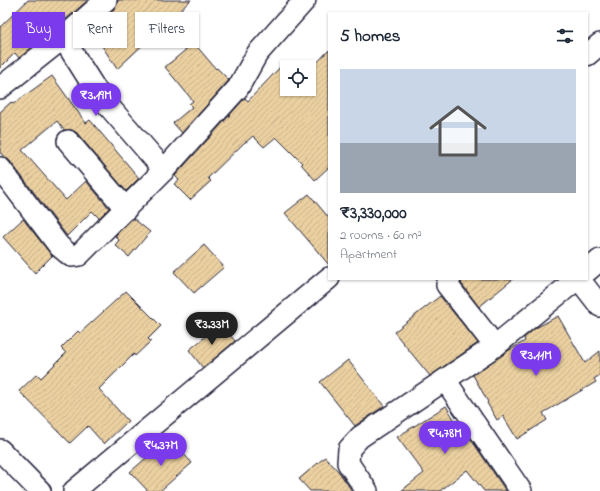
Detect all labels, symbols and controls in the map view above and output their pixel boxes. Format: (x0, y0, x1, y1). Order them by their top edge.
chip: Buy (12, 12, 65, 48)
chip: Rent (73, 12, 127, 48)
chip: Filters (135, 12, 199, 48)
text: 5 homes (340, 24, 400, 49)
icon: filters (554, 25, 576, 47)
map controls (280, 60, 316, 96)
button: locate (280, 60, 316, 96)
pin: ₹3.19M (63, 83, 129, 117)
text: ₹3.19M (80, 86, 112, 105)
icon: home (422, 95, 494, 167)
text: ₹3,330,000 (340, 201, 407, 226)
text: 2 rooms · 60 m² (340, 226, 422, 245)
text: Apartment (340, 245, 397, 264)
pin: ₹3.33M (179, 312, 245, 346)
text: ₹3.33M (195, 315, 229, 334)
pin: ₹3.11M (503, 343, 569, 377)
text: ₹3.11M (520, 346, 552, 365)
pin: ₹4.78M (412, 421, 478, 455)
text: ₹4.78M (428, 424, 462, 443)
pin: ₹4.37M (128, 433, 194, 467)
text: ₹4.37M (144, 436, 178, 455)

